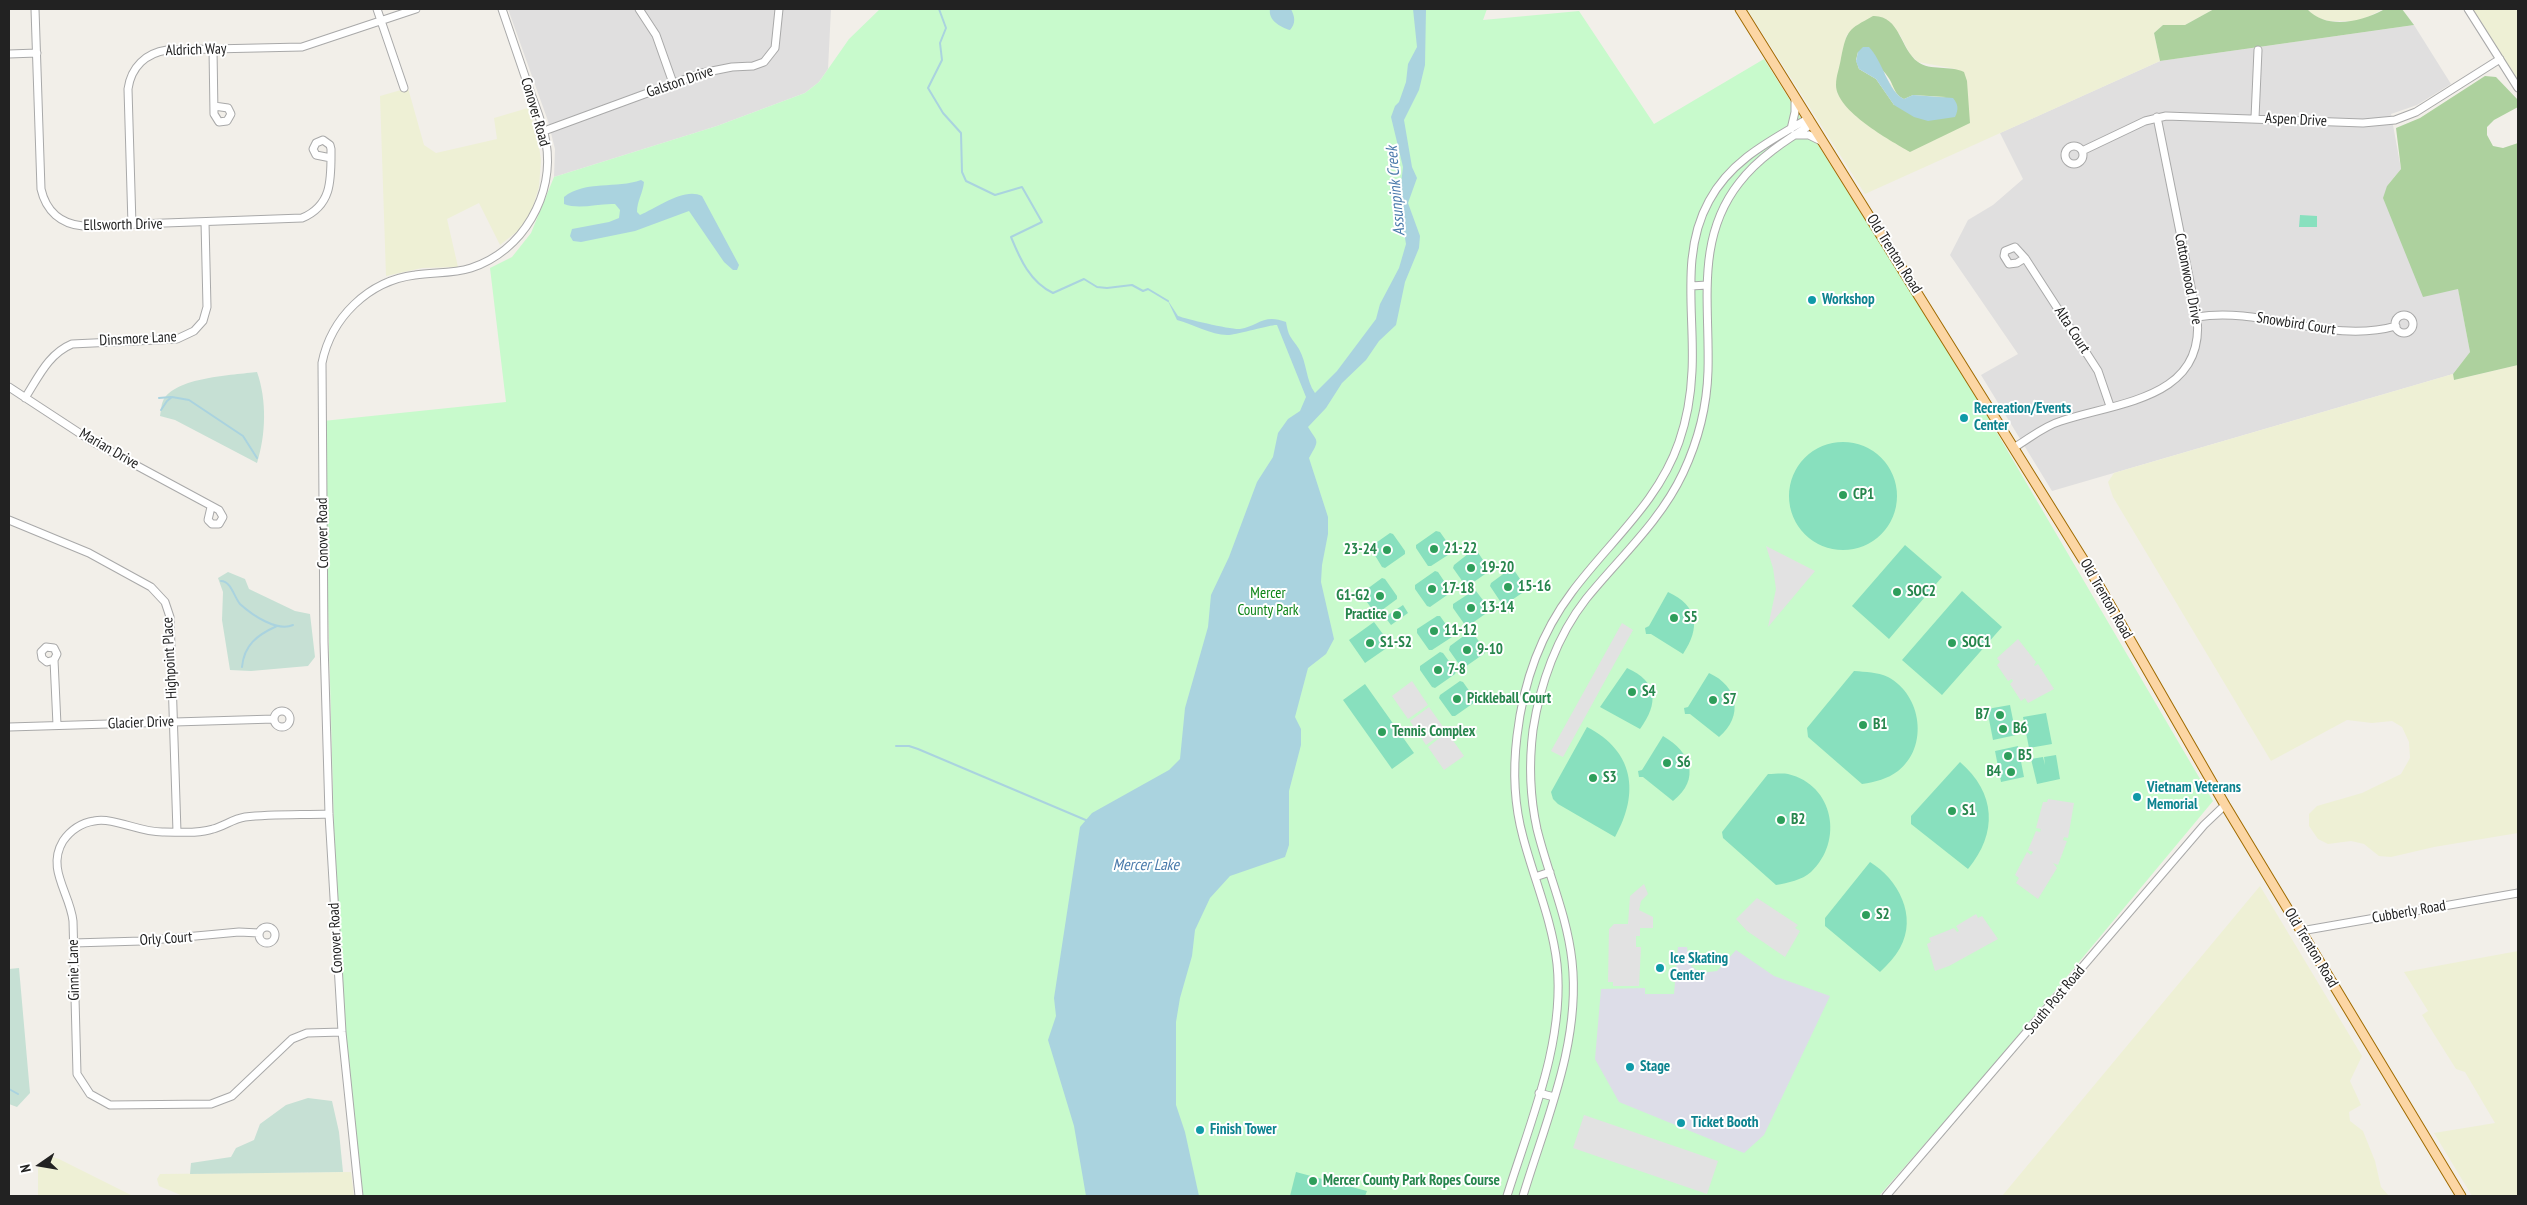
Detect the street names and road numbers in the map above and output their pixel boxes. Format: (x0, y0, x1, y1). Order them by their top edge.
street label: Aldrich Way (165, 40, 227, 60)
street label: Galston Drive (644, 62, 716, 102)
street label: Conover Road (517, 76, 553, 148)
street label: Aspen Drive (2265, 109, 2327, 131)
street label: Old Trenton Road (1863, 211, 1925, 297)
street label: Ellsworth Drive (83, 215, 163, 235)
street label: Cottonwood Drive (2170, 232, 2206, 326)
street label: Alta Court (2050, 303, 2094, 357)
street label: Snowbird Court (2255, 309, 2337, 339)
street label: Dinsmore Lane (99, 328, 177, 350)
street label: Marian Drive (76, 425, 142, 473)
street label: Conover Road (313, 497, 333, 569)
street label: Old Trenton Road (2076, 556, 2136, 642)
street label: Highpoint Place (159, 617, 181, 699)
street label: Glacier Drive (108, 713, 174, 733)
street label: Cubberly Road (2371, 897, 2447, 927)
street label: Conover Road (325, 902, 347, 974)
street label: Old Trenton Road (2280, 905, 2342, 991)
street label: Orly Court (139, 928, 193, 950)
street label: Ginnie Lane (64, 939, 84, 1001)
street label: South Post Road (2021, 962, 2089, 1038)

